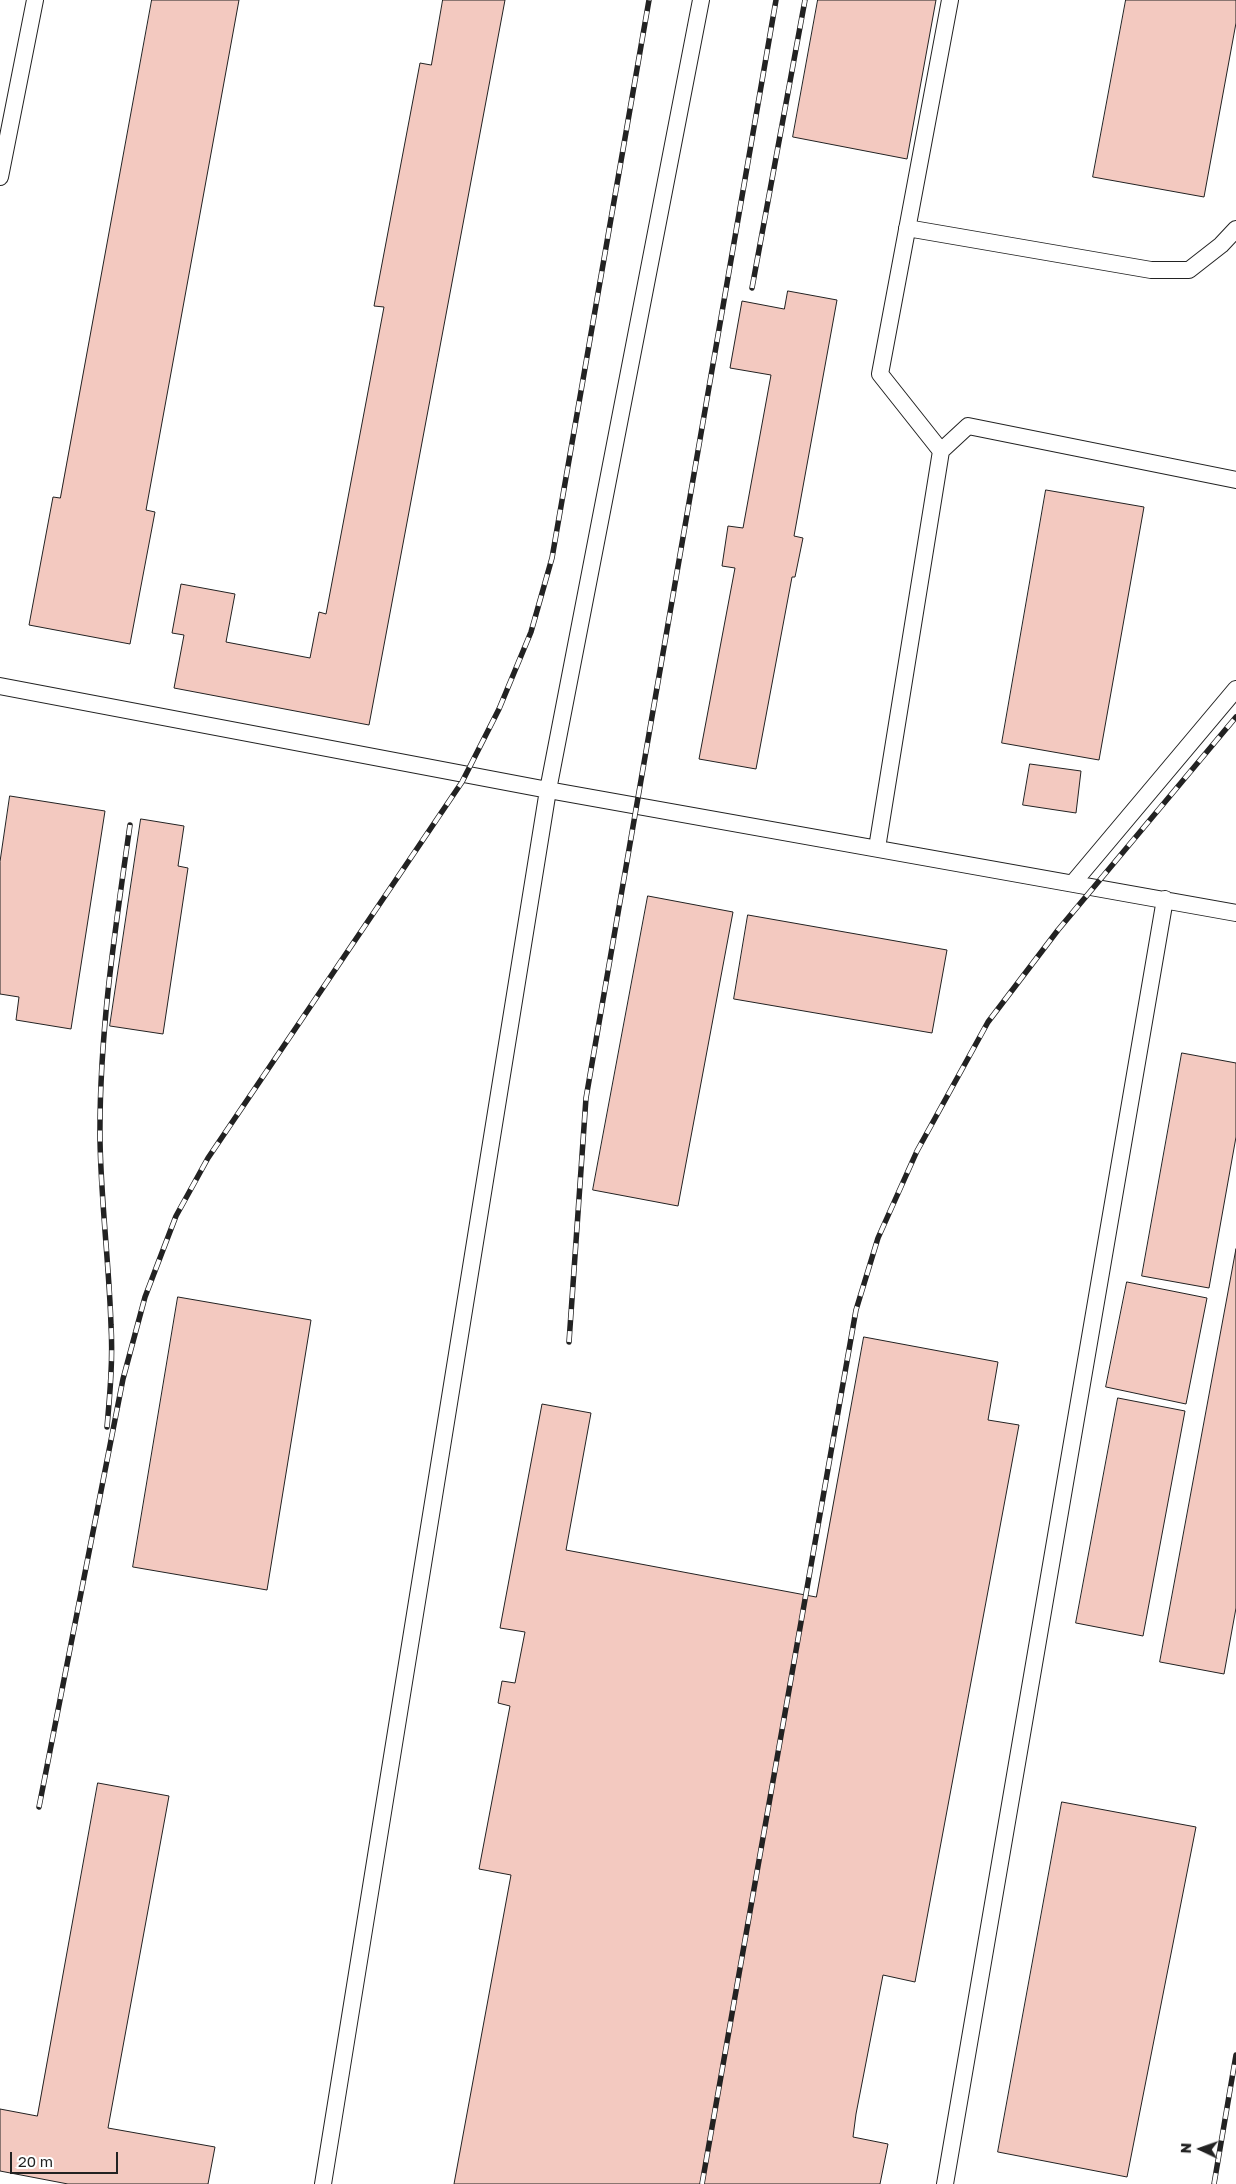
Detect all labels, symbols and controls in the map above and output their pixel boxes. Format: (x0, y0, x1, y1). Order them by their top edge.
north arrow (1176, 2124, 1226, 2174)
scale bar (12, 2142, 120, 2174)
text: N (1177, 2142, 1194, 2154)
text: 20 m (18, 2152, 53, 2170)

